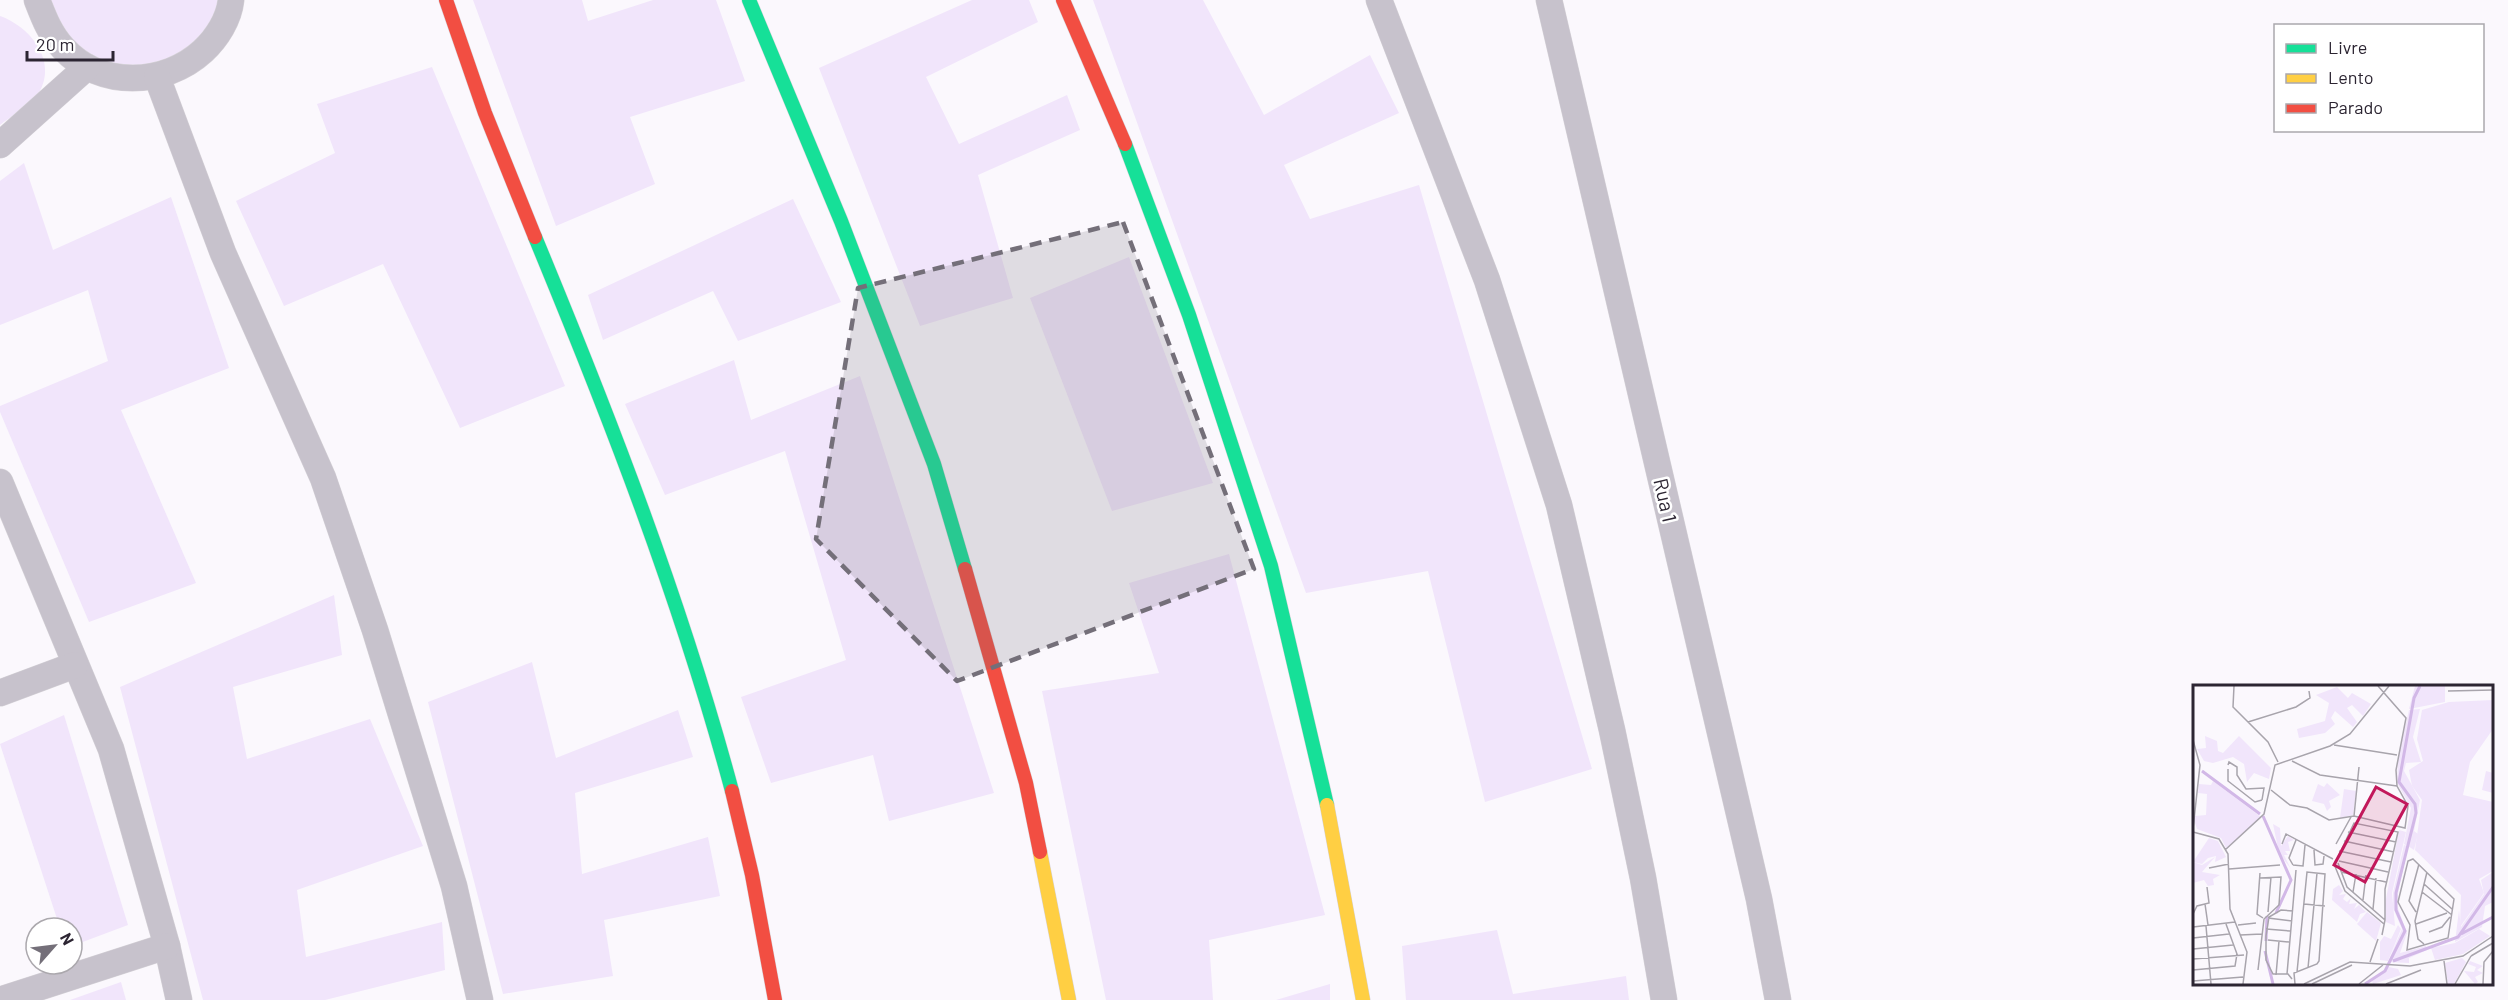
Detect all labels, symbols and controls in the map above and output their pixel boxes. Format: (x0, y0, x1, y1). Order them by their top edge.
scale bar (27, 24, 112, 62)
legend (2274, 24, 2484, 132)
text: 20 m (36, 33, 74, 55)
text: Livre (2328, 36, 2367, 58)
text: Lento (2328, 66, 2374, 88)
text: Parado (2328, 96, 2383, 118)
street label: Rua 1 (1649, 476, 1683, 524)
inset map (2193, 685, 2493, 985)
north arrow (24, 916, 84, 976)
text: N (57, 930, 79, 948)

